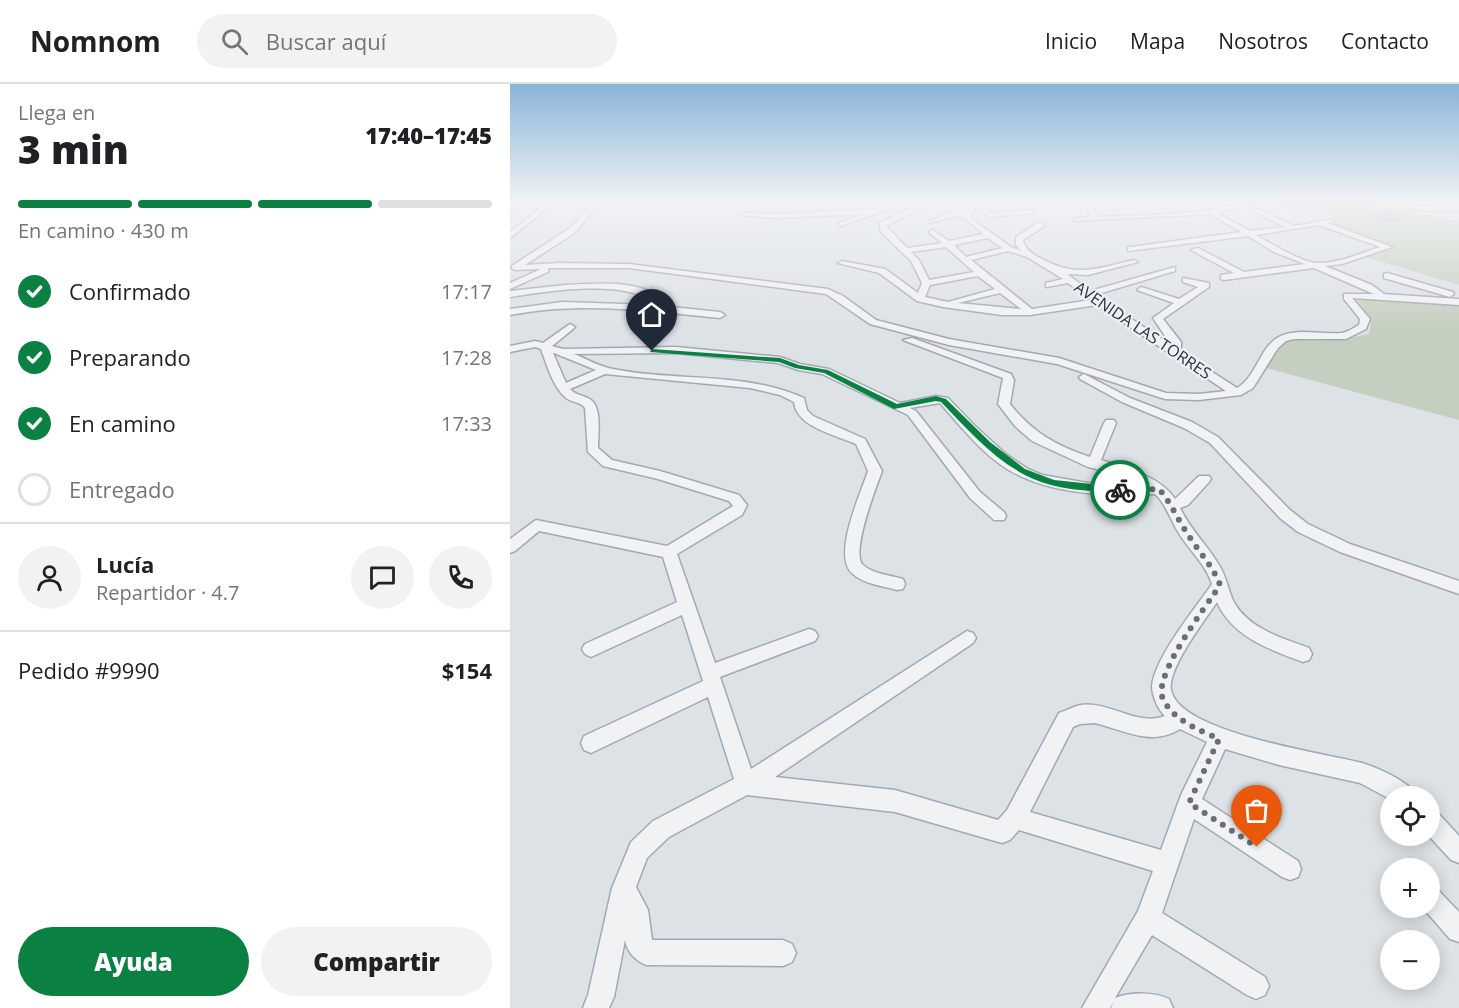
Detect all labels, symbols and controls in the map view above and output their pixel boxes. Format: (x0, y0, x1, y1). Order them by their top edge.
search box (197, 14, 617, 68)
text: Nomnom (30, 22, 161, 60)
icon: search (218, 25, 251, 58)
text: Buscar aquí (266, 26, 386, 56)
text: Inicio (1045, 27, 1097, 55)
text: Mapa (1130, 27, 1185, 55)
text: Nosotros (1218, 27, 1308, 55)
text: Contacto (1341, 27, 1429, 55)
text: Llega en (18, 99, 95, 126)
text: 17:40–17:45 (365, 120, 492, 150)
text: 3 min (18, 122, 129, 175)
text: En camino · 430 m (18, 217, 189, 244)
icon: check (18, 275, 51, 308)
text: Confirmado (69, 276, 191, 306)
street label: AVENIDA LAS TORRES (1070, 276, 1216, 384)
text: 17:17 (441, 278, 492, 305)
pin (626, 289, 677, 351)
icon: home (635, 298, 668, 331)
icon: check (18, 341, 51, 374)
text: Preparando (69, 342, 191, 372)
text: 17:28 (441, 344, 492, 371)
icon: check (18, 407, 51, 440)
text: En camino (69, 408, 176, 438)
text: 17:33 (441, 410, 492, 437)
courier (1090, 460, 1150, 520)
text: Entregado (69, 474, 175, 504)
icon: bike (1104, 474, 1137, 507)
button: person (18, 546, 81, 609)
button: chat (351, 546, 414, 609)
button: phone (429, 546, 492, 609)
text: Lucía (96, 549, 154, 579)
text: Repartidor · 4.7 (96, 579, 240, 606)
text: Pedido #9990 (18, 655, 160, 685)
text: $154 (442, 655, 492, 685)
pin (1231, 785, 1282, 847)
map controls (1380, 786, 1440, 990)
button: locate (1380, 786, 1440, 846)
icon: bag (1240, 794, 1273, 827)
button: + (1380, 858, 1440, 918)
button: Ayuda (18, 927, 249, 996)
button: Compartir (261, 927, 492, 996)
button: − (1380, 930, 1440, 990)

